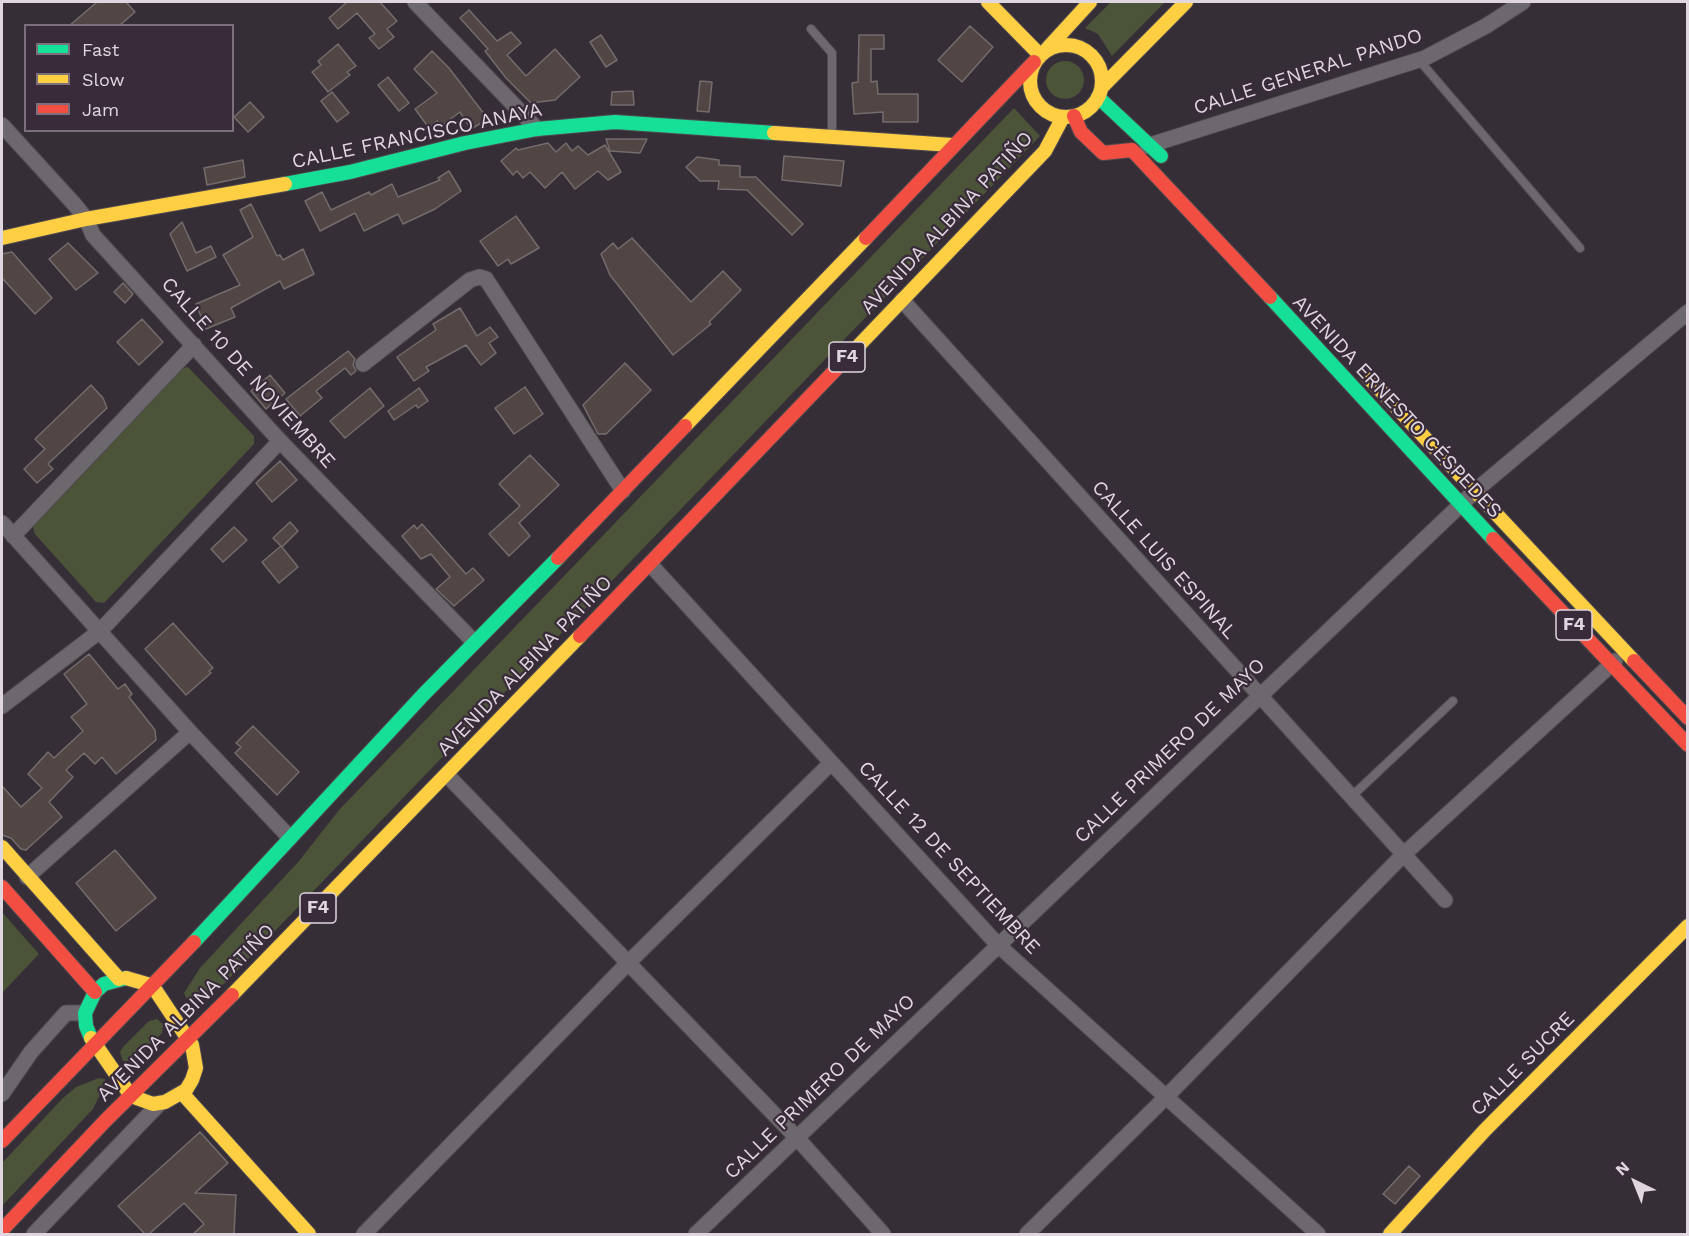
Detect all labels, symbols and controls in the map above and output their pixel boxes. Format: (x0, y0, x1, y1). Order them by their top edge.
legend (24, 24, 234, 132)
street label: CALLE GENERAL PANDO (1191, 24, 1425, 120)
text: Fast (82, 39, 119, 60)
text: Slow (82, 69, 125, 90)
street label: CALLE FRANCISCO ANAYA (290, 98, 544, 174)
text: Jam (82, 99, 119, 120)
street label: AVENIDA ALBINA PATIÑO (856, 127, 1038, 319)
street label: CALLE 10 DE NOVIEMBRE (156, 273, 340, 473)
street label: AVENIDA ERNESTO CÉSPEDES (1287, 291, 1507, 523)
road number: F4 (829, 342, 865, 372)
street label: CALLE LUIS ESPINAL (1086, 476, 1242, 644)
street label: AVENIDA ALBINA PATIÑO (433, 571, 617, 761)
road number: F4 (1556, 610, 1592, 640)
street label: CALLE PRIMERO DE MAYO (1070, 654, 1270, 848)
street label: CALLE 12 DE SEPTIEMBRE (853, 756, 1045, 960)
road number: F4 (300, 893, 336, 923)
street label: AVENIDA ALBINA PATIÑO (92, 919, 280, 1107)
street label: CALLE PRIMERO DE MAYO (720, 990, 920, 1184)
street label: CALLE SUCRE (1466, 1007, 1580, 1121)
north arrow (1605, 1152, 1665, 1212)
text: N (1612, 1157, 1633, 1179)

